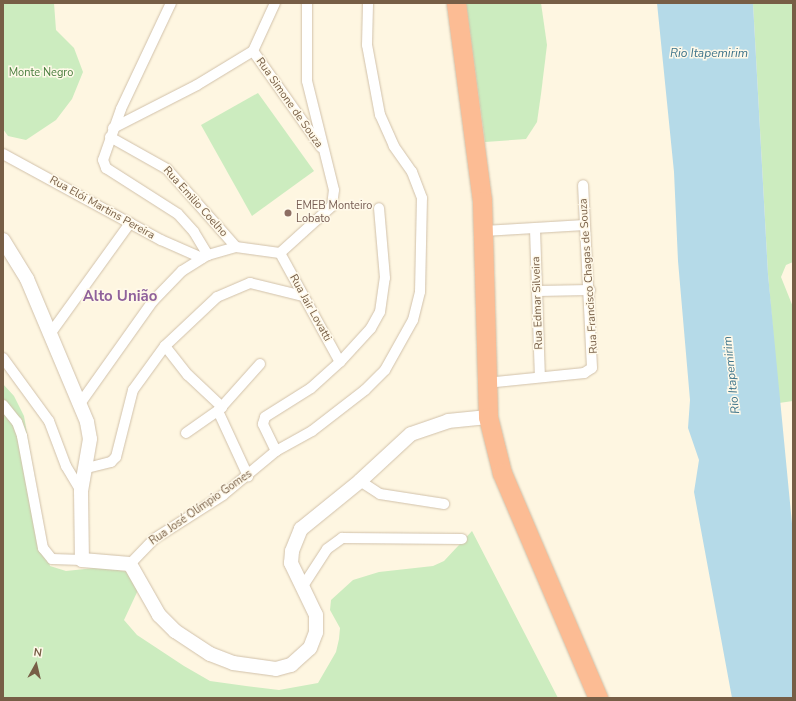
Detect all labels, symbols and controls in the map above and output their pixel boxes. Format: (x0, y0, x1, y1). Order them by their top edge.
water label: Rio Itapemirim (670, 47, 748, 61)
street label: Rua Simone de Souza (253, 55, 325, 151)
park label: Monte Negro (9, 66, 73, 80)
street label: Rua Emilio Coelho (160, 164, 230, 240)
street label: Rua Elói Martins Pereira (47, 174, 157, 242)
street label: Rua Francisco Chagas de Souza (577, 198, 601, 354)
place label: EMEB Monteiro Lobato (296, 200, 372, 226)
marker: EMEB Monteiro Lobato (283, 208, 293, 218)
street label: Rua Edmar Silveira (530, 256, 546, 350)
street label: Rua Jair Lovatti (286, 272, 334, 344)
district label: Alto União (83, 288, 157, 306)
water label: Rio Itapemirim (721, 335, 743, 415)
street label: Rua José Olímpio Gomes (147, 468, 255, 548)
north arrow (16, 645, 56, 685)
text: N (33, 645, 43, 661)

